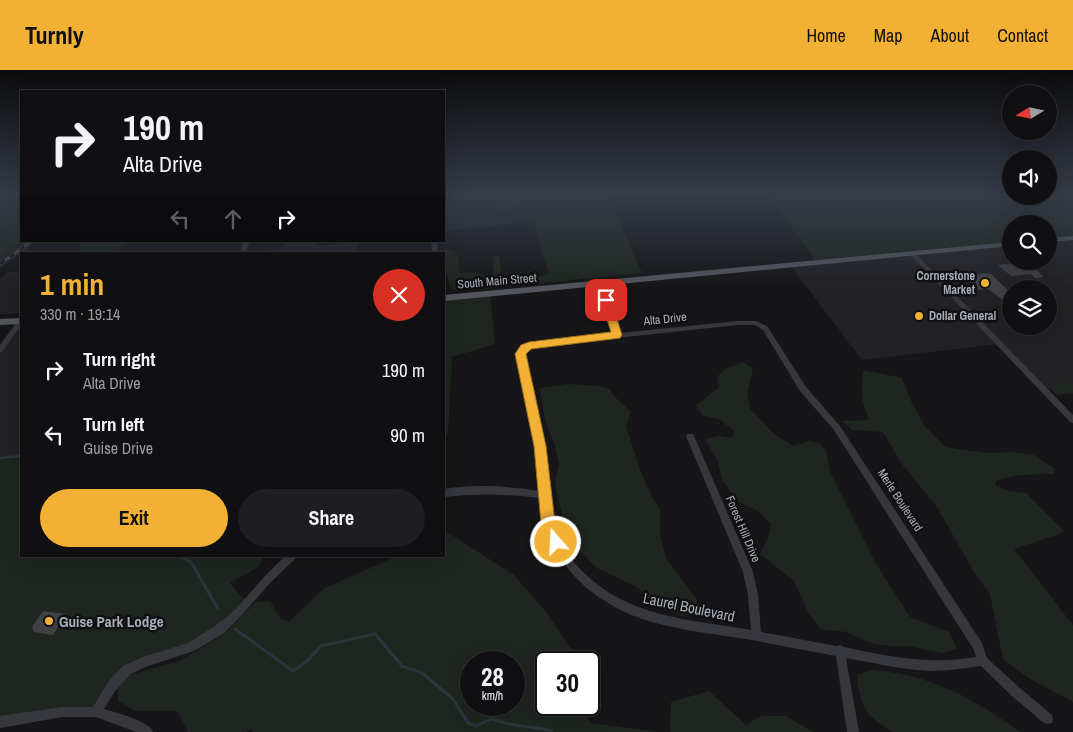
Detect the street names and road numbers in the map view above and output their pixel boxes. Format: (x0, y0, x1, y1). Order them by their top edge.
street label: South Main Street (457, 270, 537, 292)
street label: Alta Drive (642, 309, 687, 329)
street label: Merle Boulevard (874, 466, 926, 534)
street label: Forest Hill Drive (722, 493, 764, 565)
street label: Laurel Boulevard (641, 587, 737, 627)

